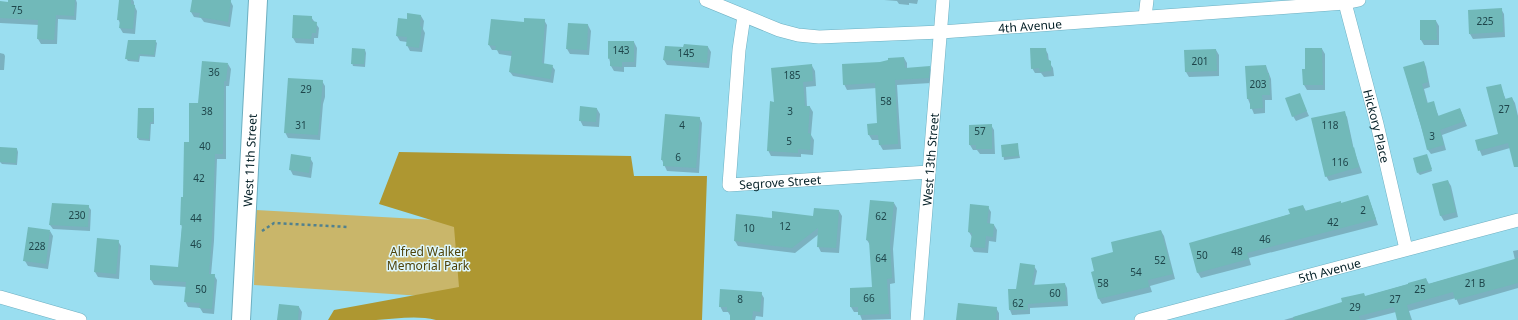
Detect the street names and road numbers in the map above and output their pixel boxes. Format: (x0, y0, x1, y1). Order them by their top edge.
street label: 4th Avenue (997, 15, 1063, 36)
street label: Hickory Place (1360, 87, 1394, 165)
street label: West 13th Street (918, 112, 942, 207)
street label: West 11th Street (239, 113, 260, 207)
street label: Segrove Street (739, 170, 822, 193)
street label: 5th Avenue (1296, 254, 1363, 286)

